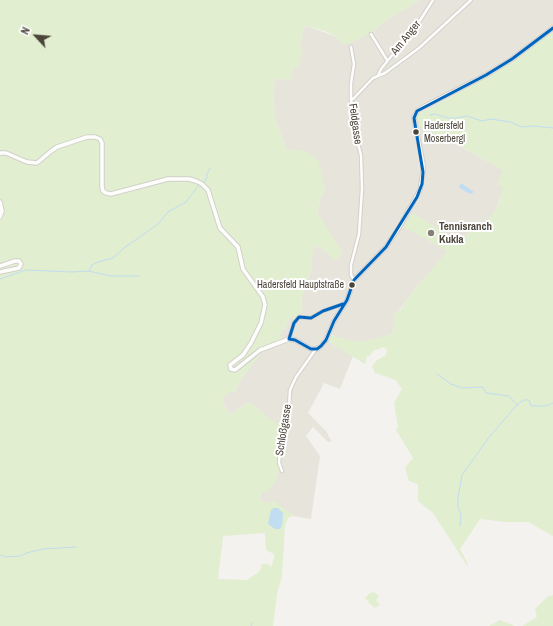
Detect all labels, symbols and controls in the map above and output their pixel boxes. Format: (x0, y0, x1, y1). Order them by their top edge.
north arrow (16, 16, 56, 56)
street label: Am Anger (388, 18, 424, 58)
text: N (17, 25, 33, 37)
street label: Feldgasse (346, 103, 364, 145)
place label: Hadersfeld Moserbergl (424, 120, 465, 144)
marker: Hadersfeld Moserbergl (411, 127, 421, 137)
place label: Tennisranch Kukla (439, 220, 492, 246)
marker: Tennisranch Kukla (426, 228, 436, 238)
place label: Hadersfeld Hauptstraße (257, 279, 344, 291)
marker: Hadersfeld Hauptstraße (347, 280, 357, 290)
street label: Schloßgasse (273, 403, 295, 457)

